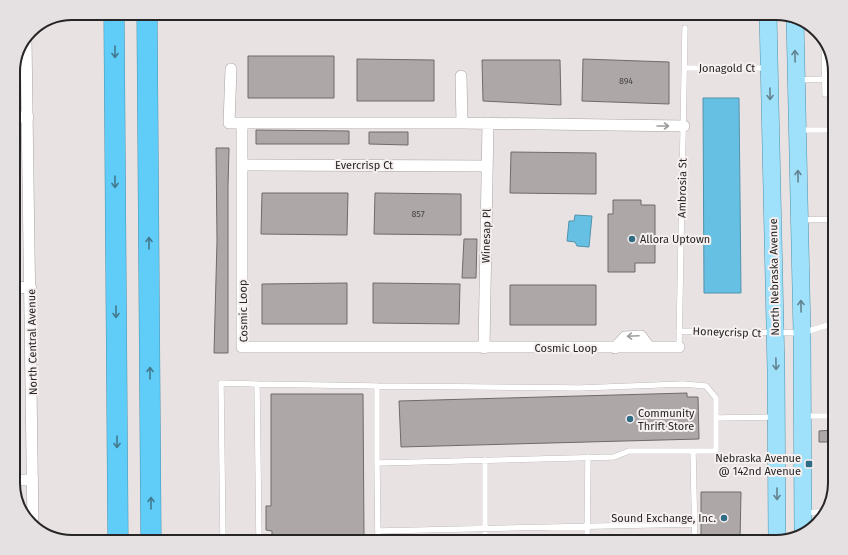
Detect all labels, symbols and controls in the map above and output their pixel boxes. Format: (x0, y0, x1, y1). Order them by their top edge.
one-way arrow (111, 45, 118, 58)
one-way arrow (792, 50, 799, 63)
street label: Jonagold Ct (699, 62, 755, 75)
house number: 894 (619, 76, 633, 86)
one-way arrow (766, 87, 774, 100)
one-way arrow (656, 122, 669, 130)
street label: Ambrosia St (675, 158, 690, 218)
street label: Evercrisp Ct (335, 159, 393, 172)
one-way arrow (794, 170, 802, 183)
one-way arrow (111, 175, 119, 188)
house number: 857 (411, 209, 425, 219)
street label: Winesap Pl (480, 209, 493, 263)
street label: North Nebraska Avenue (767, 218, 782, 336)
place label: Allora Uptown (640, 233, 710, 246)
marker: Allora Uptown (627, 234, 637, 244)
one-way arrow (145, 237, 153, 250)
street label: Cosmic Loop (236, 279, 251, 342)
street label: North Central Avenue (25, 289, 40, 395)
one-way arrow (798, 300, 805, 313)
one-way arrow (112, 305, 120, 318)
street label: Honeycrisp Ct (692, 325, 762, 340)
one-way arrow (627, 332, 640, 340)
street label: Cosmic Loop (535, 342, 597, 355)
one-way arrow (772, 357, 779, 370)
one-way arrow (146, 367, 154, 380)
place label: Community Thrift Store (638, 407, 695, 433)
marker: Community Thrift Store (625, 414, 635, 424)
one-way arrow (113, 435, 121, 448)
place label: Nebraska Avenue @ 142nd Avenue (715, 452, 801, 478)
marker: Nebraska Avenue @ 142nd Avenue (804, 459, 814, 469)
one-way arrow (773, 487, 781, 500)
one-way arrow (147, 497, 155, 510)
place label: Sound Exchange, Inc. (611, 512, 716, 525)
marker: Sound Exchange, Inc. (719, 513, 729, 523)

